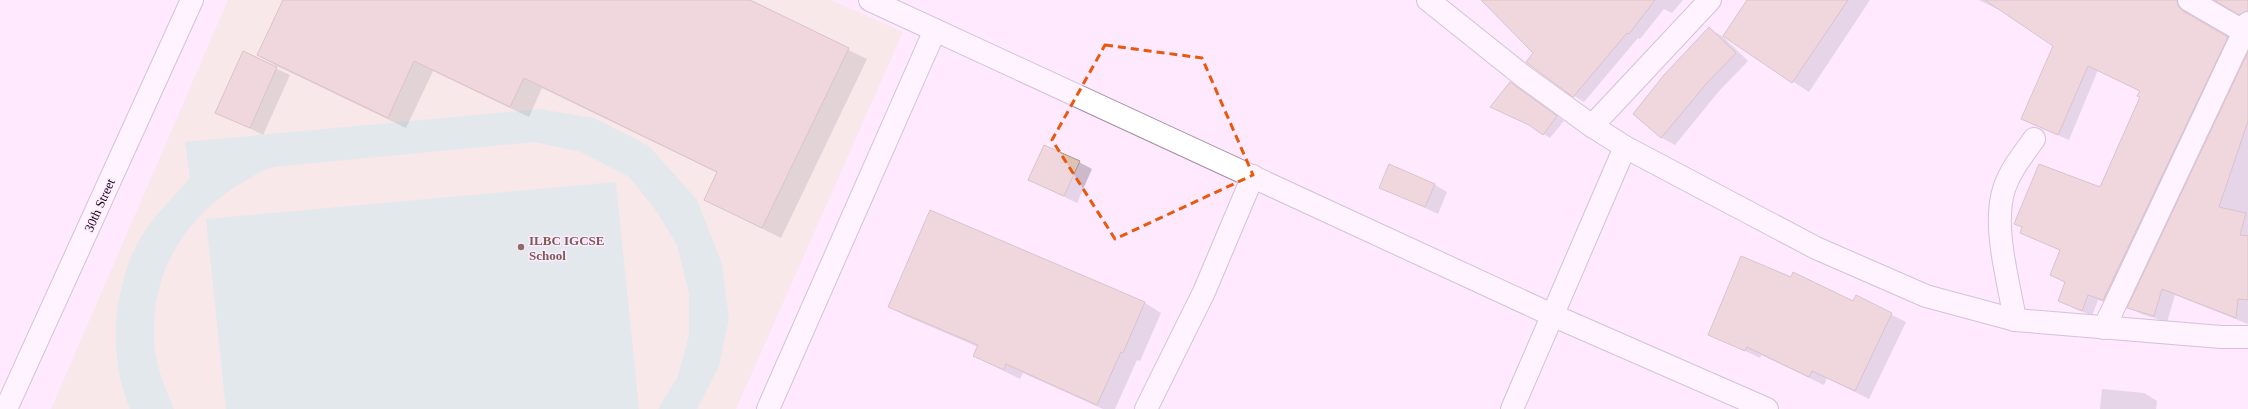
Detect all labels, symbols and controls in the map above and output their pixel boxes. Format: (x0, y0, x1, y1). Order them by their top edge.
street label: 30th Street (81, 176, 118, 234)
place label: ILBC IGCSE School (529, 233, 605, 263)
marker: ILBC IGCSE School (516, 242, 526, 252)

